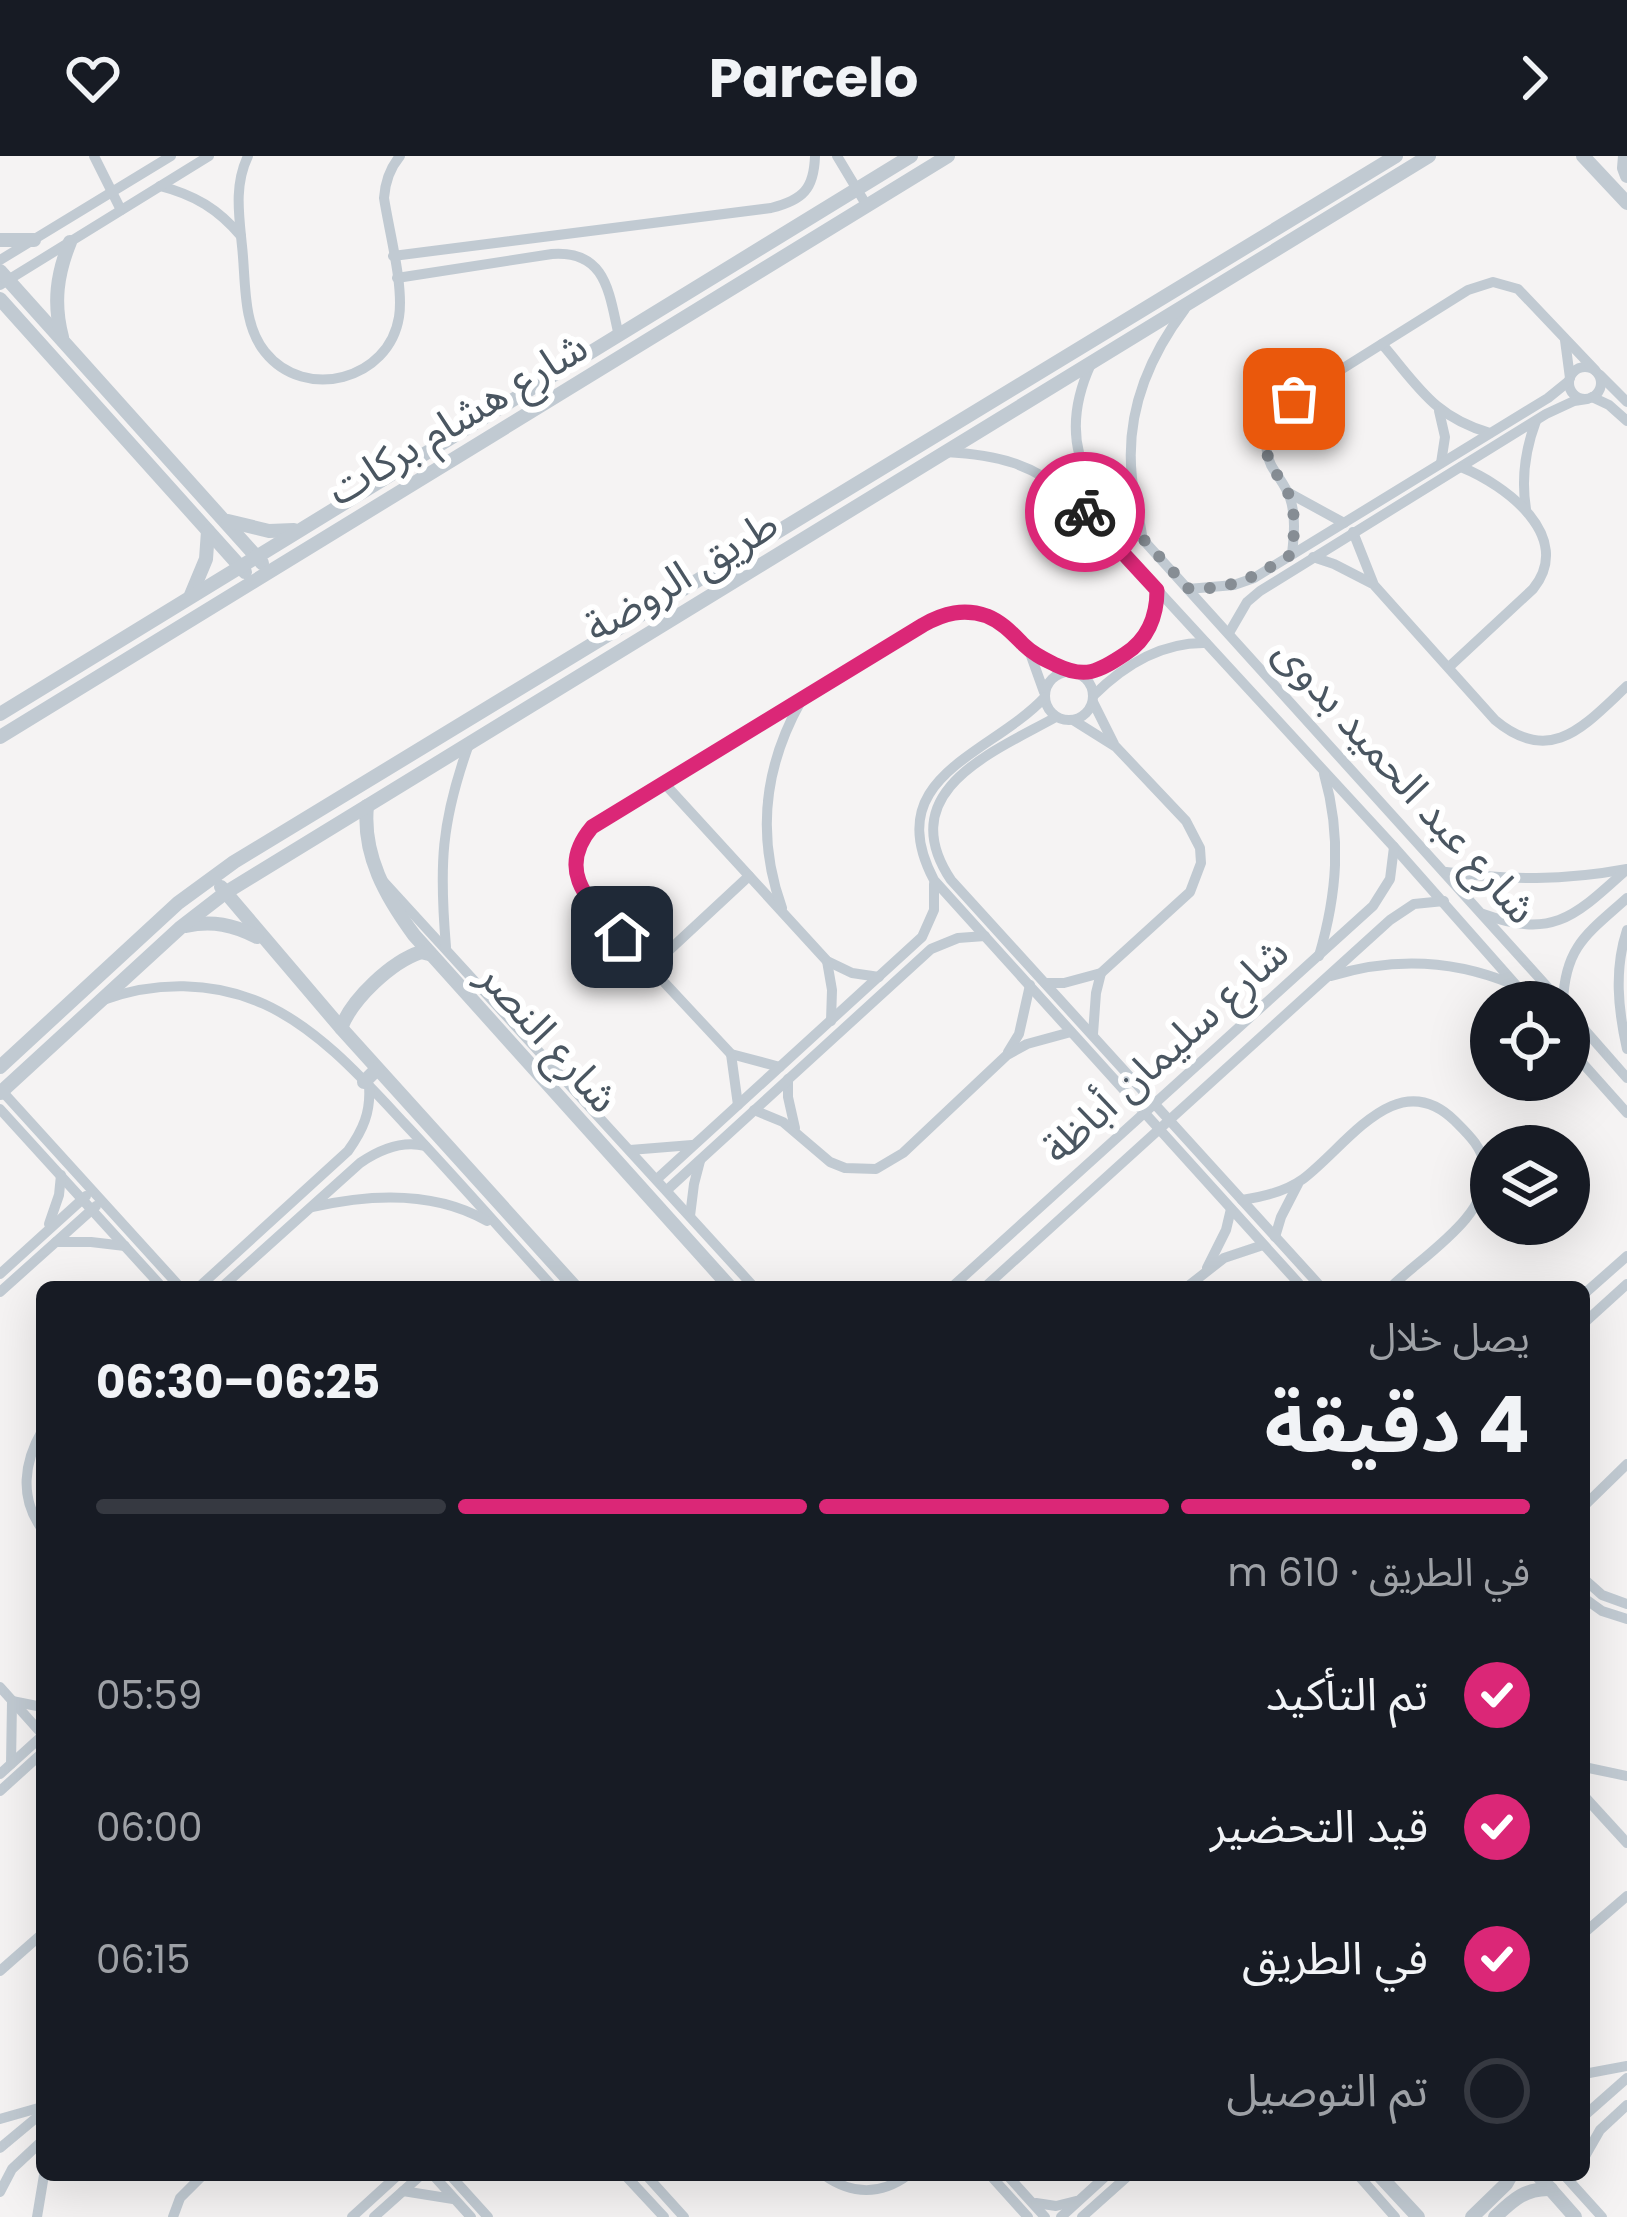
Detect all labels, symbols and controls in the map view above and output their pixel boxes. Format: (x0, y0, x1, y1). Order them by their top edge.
text: Parcelo (709, 40, 918, 116)
icon: heart (60, 45, 126, 111)
icon: forward (1501, 45, 1567, 111)
street label: شارع هشام بركات (316, 317, 600, 521)
pin (1243, 348, 1345, 450)
icon: bag (1261, 366, 1327, 432)
courier (1025, 452, 1145, 572)
icon: bike (1052, 479, 1118, 545)
street label: طريق الروضة (573, 494, 789, 656)
street label: شارع عبد الحميد بدوى (1259, 624, 1551, 938)
pin (571, 886, 673, 988)
icon: home (589, 904, 655, 970)
street label: شارع سليمان أباظة (1029, 924, 1303, 1178)
street label: شارع النصر (462, 947, 632, 1127)
map controls (1470, 981, 1590, 1245)
button: locate (1470, 981, 1590, 1101)
button: layers (1470, 1125, 1590, 1245)
text: يصل خلال (1369, 1310, 1530, 1365)
text: 06:25–06:30 (96, 1351, 380, 1414)
text: 4 دقيقة (1264, 1370, 1530, 1479)
text: في الطريق · 610 m (1227, 1545, 1530, 1600)
icon: check (1464, 1662, 1530, 1728)
text: تم التأكيد (1266, 1663, 1428, 1726)
text: 05:59 (96, 1668, 202, 1723)
icon: check (1464, 1794, 1530, 1860)
text: قيد التحضير (1210, 1795, 1428, 1858)
text: 06:00 (96, 1800, 203, 1855)
icon: check (1464, 1926, 1530, 1992)
text: في الطريق (1242, 1927, 1428, 1990)
text: 06:15 (96, 1932, 191, 1987)
text: تم التوصيل (1227, 2059, 1428, 2122)

